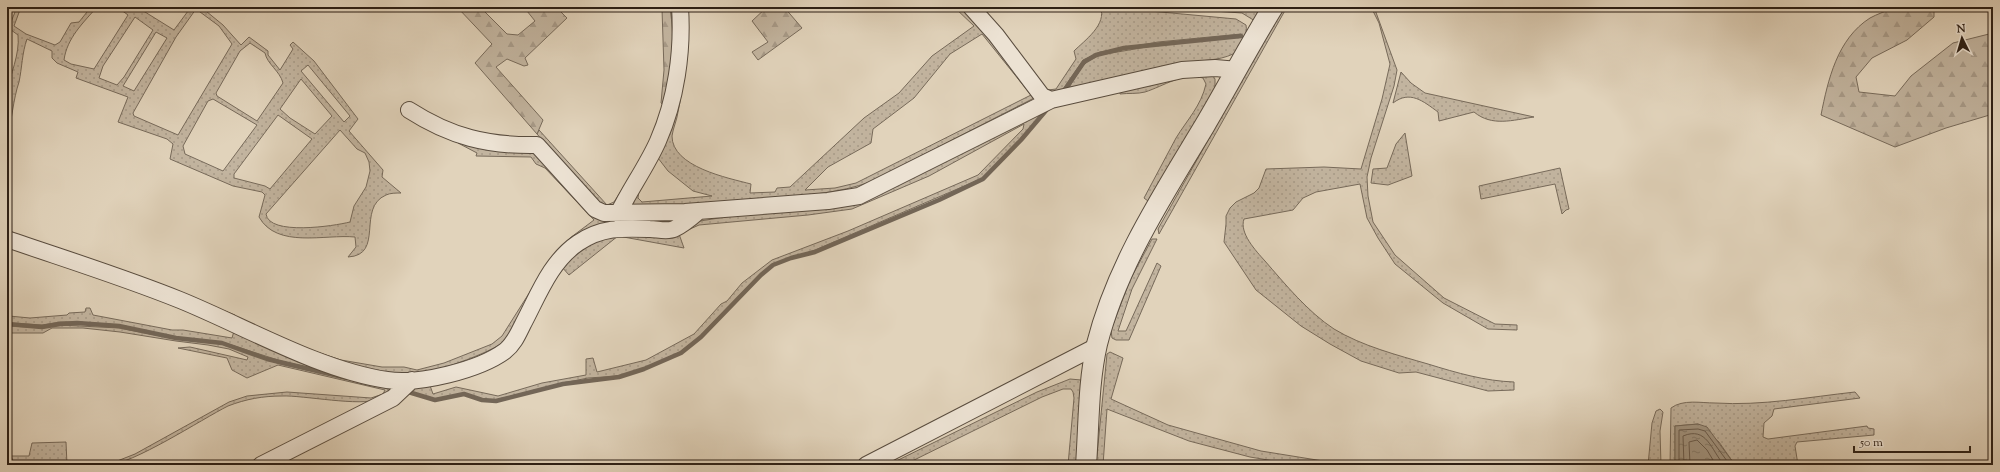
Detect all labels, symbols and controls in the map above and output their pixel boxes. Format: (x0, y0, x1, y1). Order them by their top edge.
north arrow (1942, 18, 1982, 58)
text: N (1955, 21, 1967, 37)
scale bar (1854, 428, 1970, 454)
text: 50 m (1859, 434, 1883, 452)

